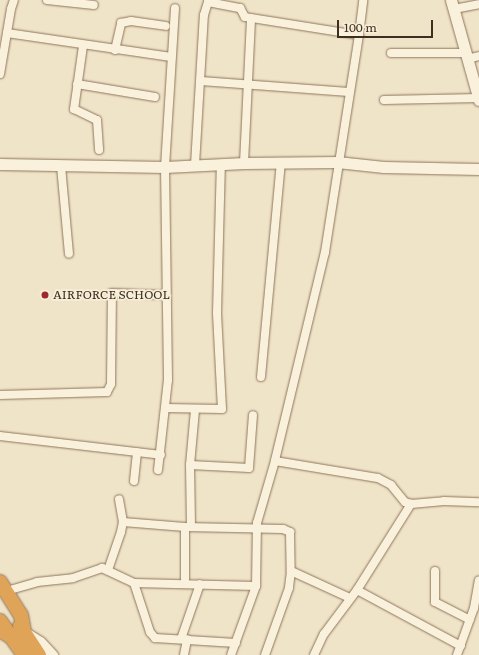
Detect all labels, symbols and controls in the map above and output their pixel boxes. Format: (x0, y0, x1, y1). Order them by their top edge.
scale bar (339, 12, 435, 38)
text: 100 m (344, 18, 377, 36)
place label: AIRFORCE SCHOOL (53, 288, 170, 302)
marker: AIRFORCE SCHOOL (40, 290, 50, 300)

